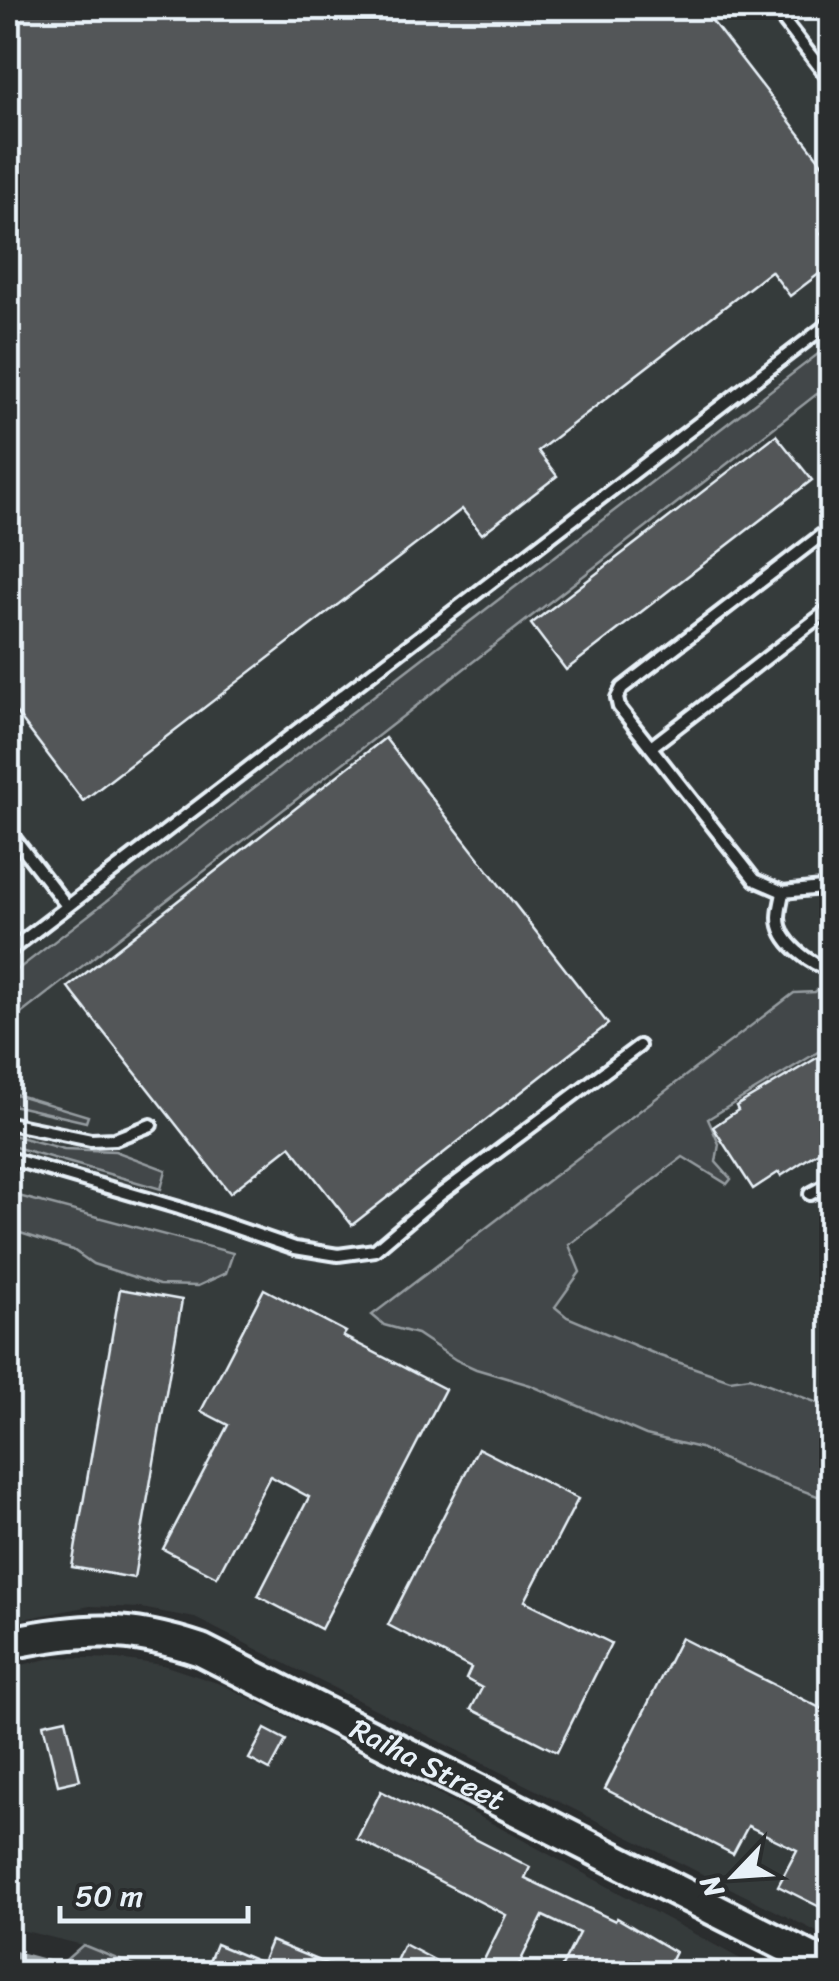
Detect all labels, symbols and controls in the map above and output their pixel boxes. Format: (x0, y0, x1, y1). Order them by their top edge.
street label: Raiha Street (340, 1703, 515, 1827)
north arrow (684, 1826, 784, 1926)
scale bar (60, 1861, 248, 1923)
text: N (685, 1867, 739, 1906)
text: 50 m (75, 1869, 143, 1923)

